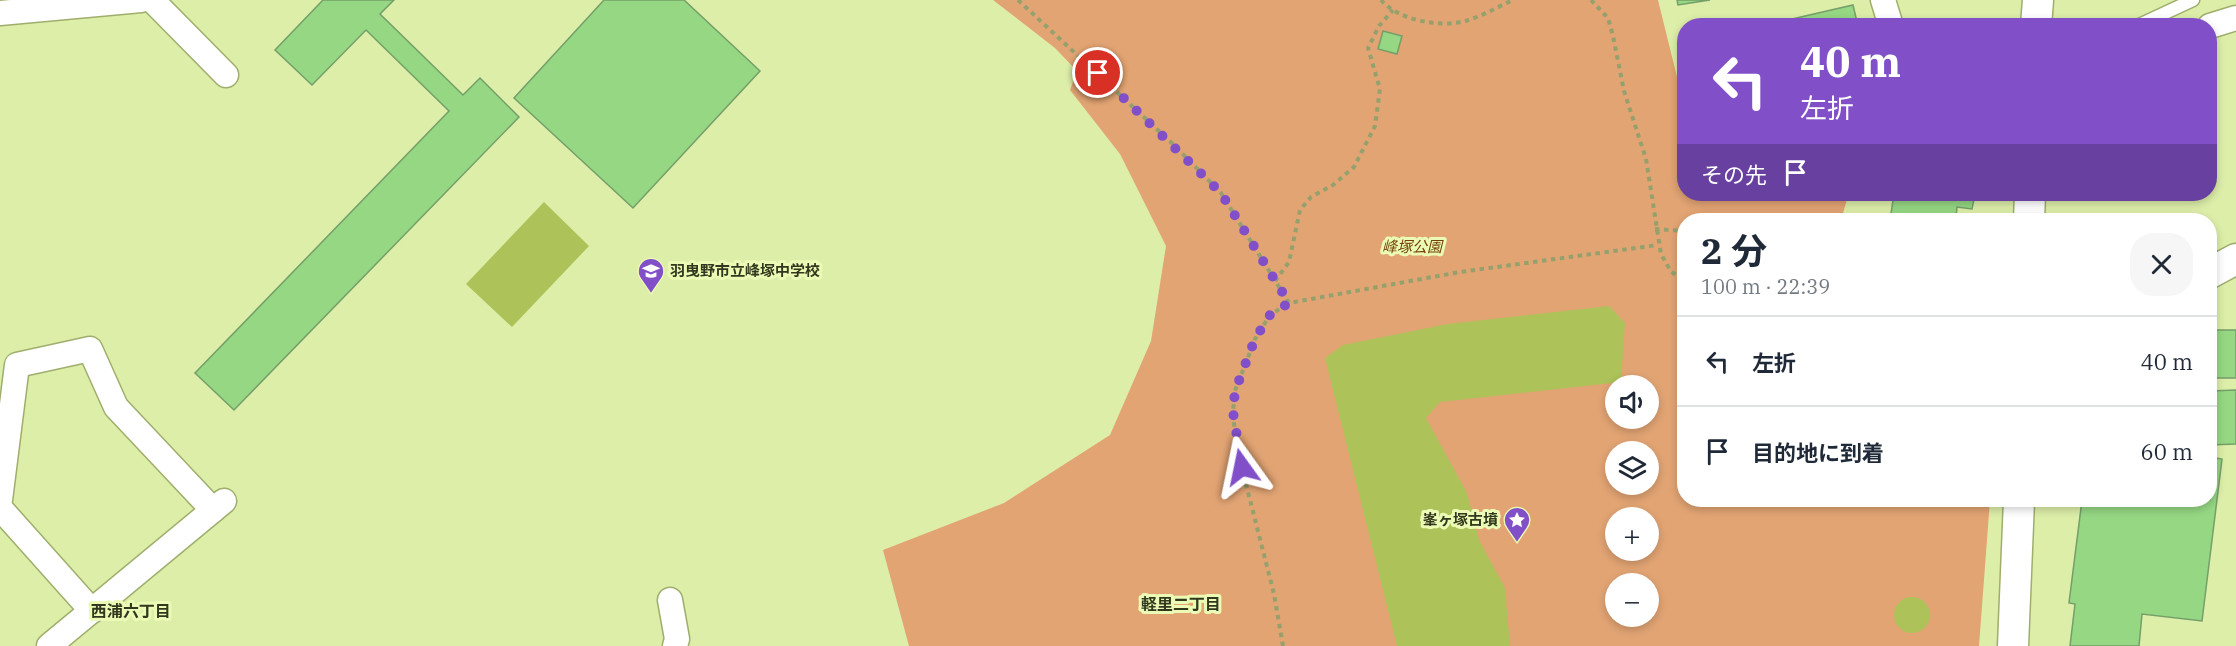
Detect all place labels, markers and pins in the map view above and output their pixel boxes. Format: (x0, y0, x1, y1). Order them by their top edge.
pin (1072, 47, 1123, 98)
school or university icon: 羽曳野市立峰塚中学校 (636, 256, 666, 294)
place label: 羽曳野市立峰塚中学校 (670, 261, 820, 280)
place icon: 峯ヶ塚古墳 (1502, 505, 1532, 543)
place label: 峯ヶ塚古墳 (1423, 510, 1498, 529)

